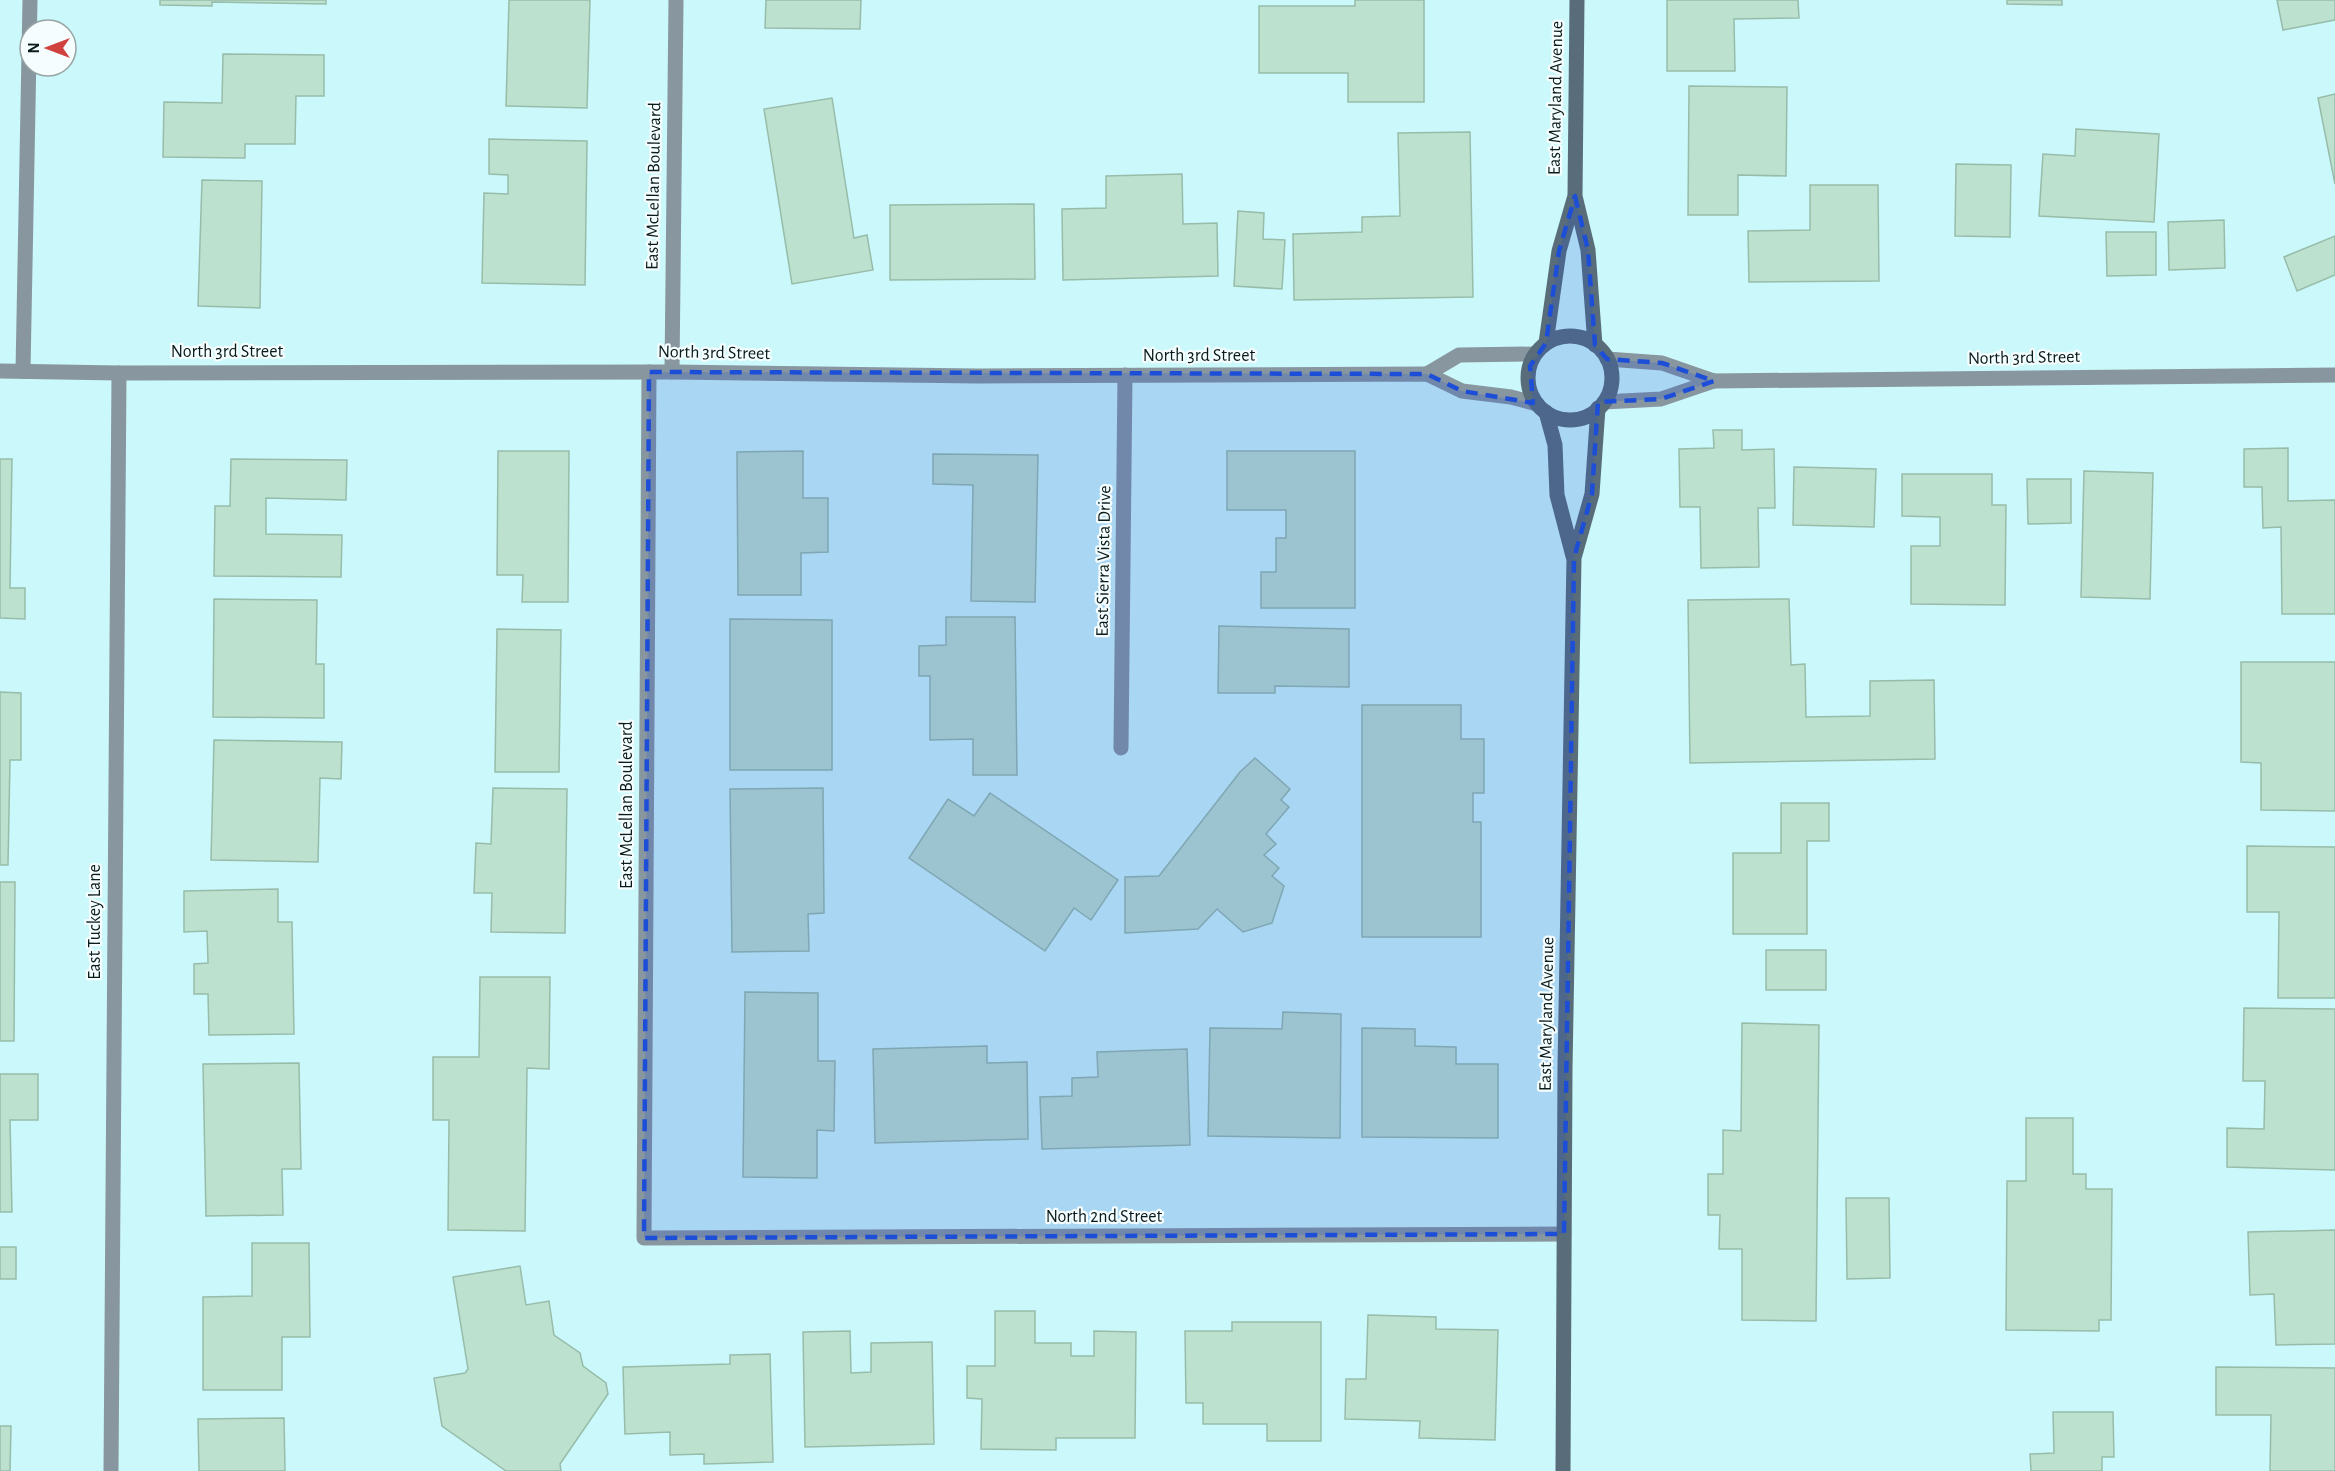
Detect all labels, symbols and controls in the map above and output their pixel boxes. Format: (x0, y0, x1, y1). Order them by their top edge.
north arrow (18, 18, 78, 78)
street label: East Maryland Avenue (1546, 21, 1566, 175)
text: N (26, 42, 42, 54)
street label: East McLellan Boulevard (644, 102, 664, 270)
street label: North 3rd Street (171, 343, 283, 361)
street label: North 3rd Street (658, 343, 771, 363)
street label: North 3rd Street (1143, 347, 1255, 365)
street label: North 3rd Street (1968, 348, 2081, 368)
street label: East Sierra Vista Drive (1094, 485, 1114, 637)
street label: East McLellan Boulevard (618, 721, 636, 889)
street label: East Tuckey Lane (86, 864, 104, 980)
street label: East Maryland Avenue (1537, 937, 1557, 1091)
street label: North 2nd Street (1046, 1208, 1163, 1226)

